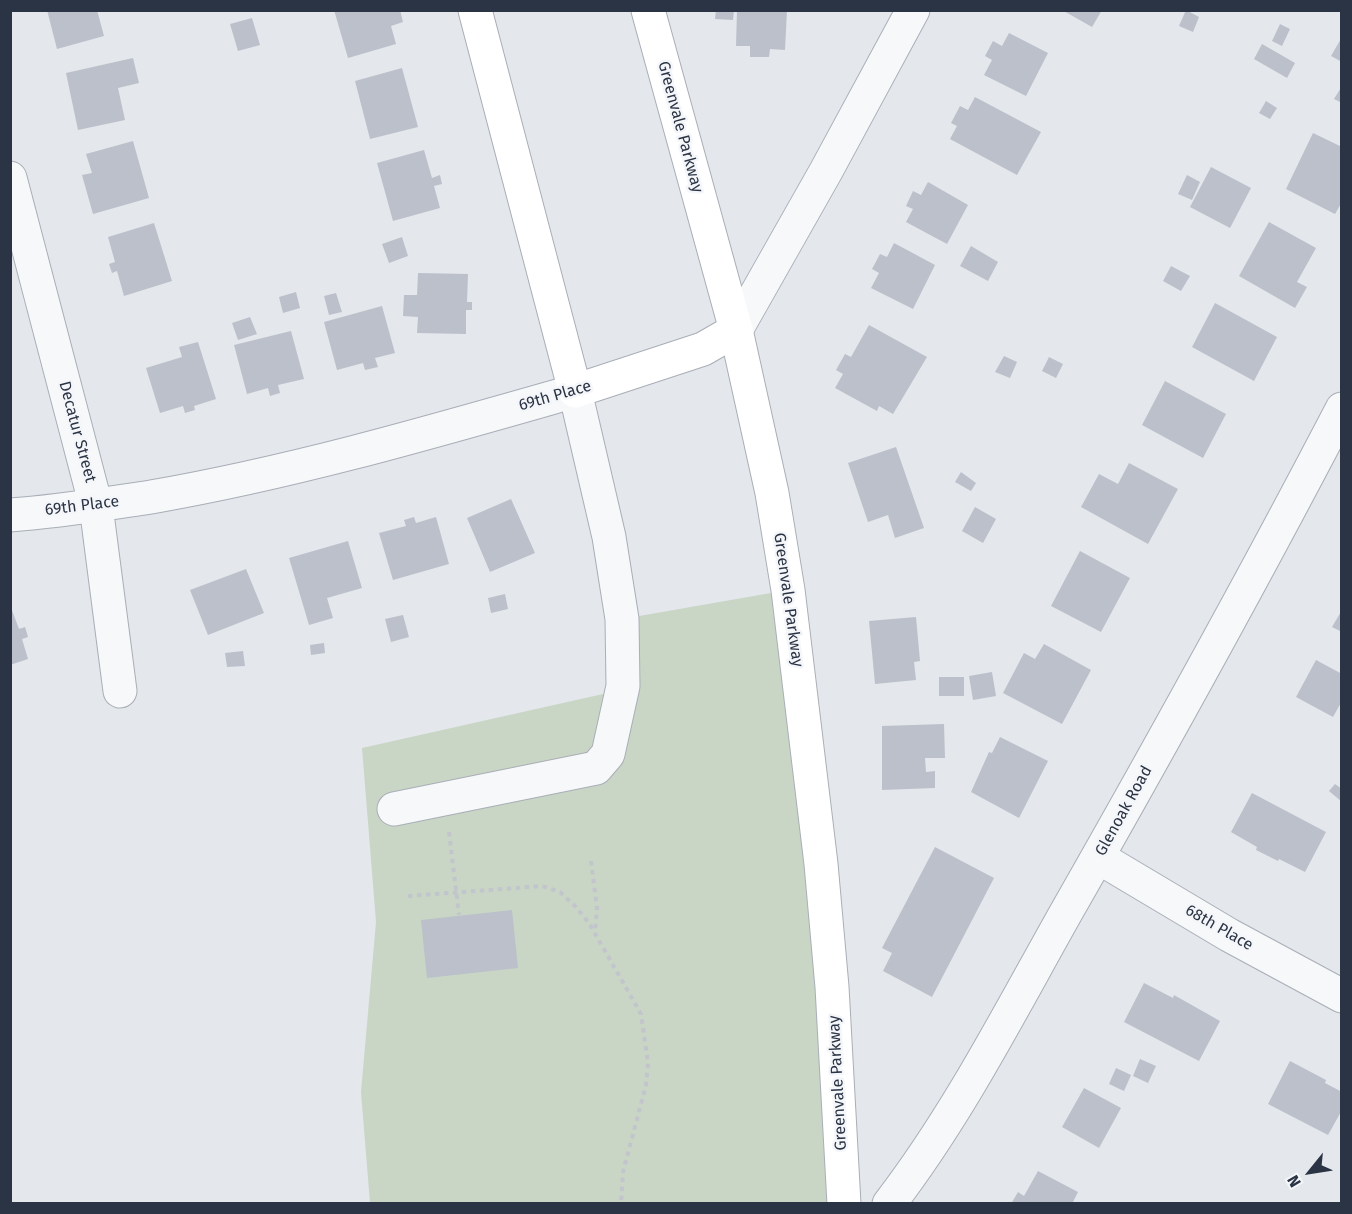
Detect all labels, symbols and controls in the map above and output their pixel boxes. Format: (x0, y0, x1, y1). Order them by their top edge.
street label: Greenvale Parkway (653, 59, 707, 195)
street label: 69th Place (517, 376, 593, 416)
street label: Decatur Street (54, 379, 100, 485)
street label: 69th Place (44, 492, 120, 520)
street label: Greenvale Parkway (769, 532, 807, 668)
street label: Glenoak Road (1091, 763, 1157, 859)
street label: 68th Place (1182, 901, 1256, 955)
street label: Greenvale Parkway (825, 1015, 851, 1151)
north arrow (1280, 1142, 1340, 1202)
text: N (1283, 1172, 1305, 1191)

